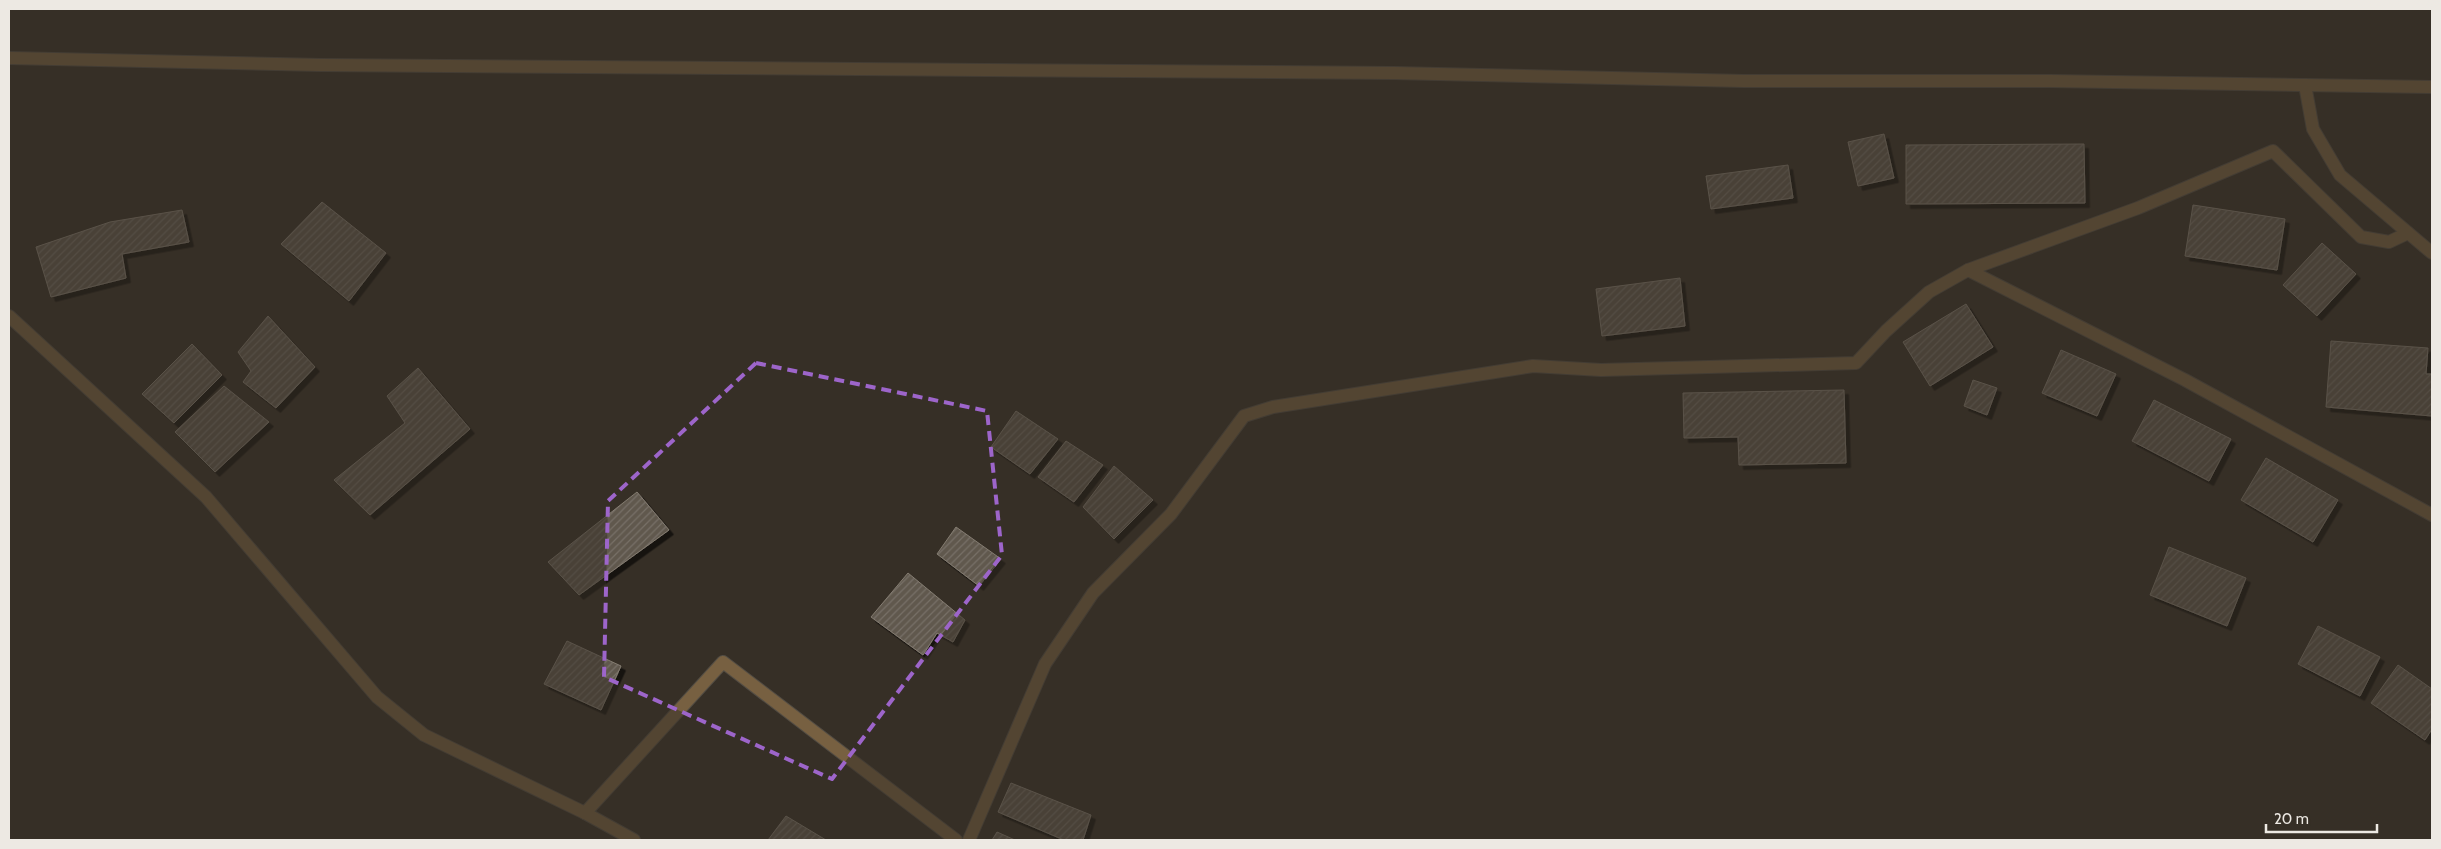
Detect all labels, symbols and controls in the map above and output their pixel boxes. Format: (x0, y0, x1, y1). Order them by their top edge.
scale bar (2266, 802, 2377, 834)
text: 20 m (2274, 810, 2309, 828)

